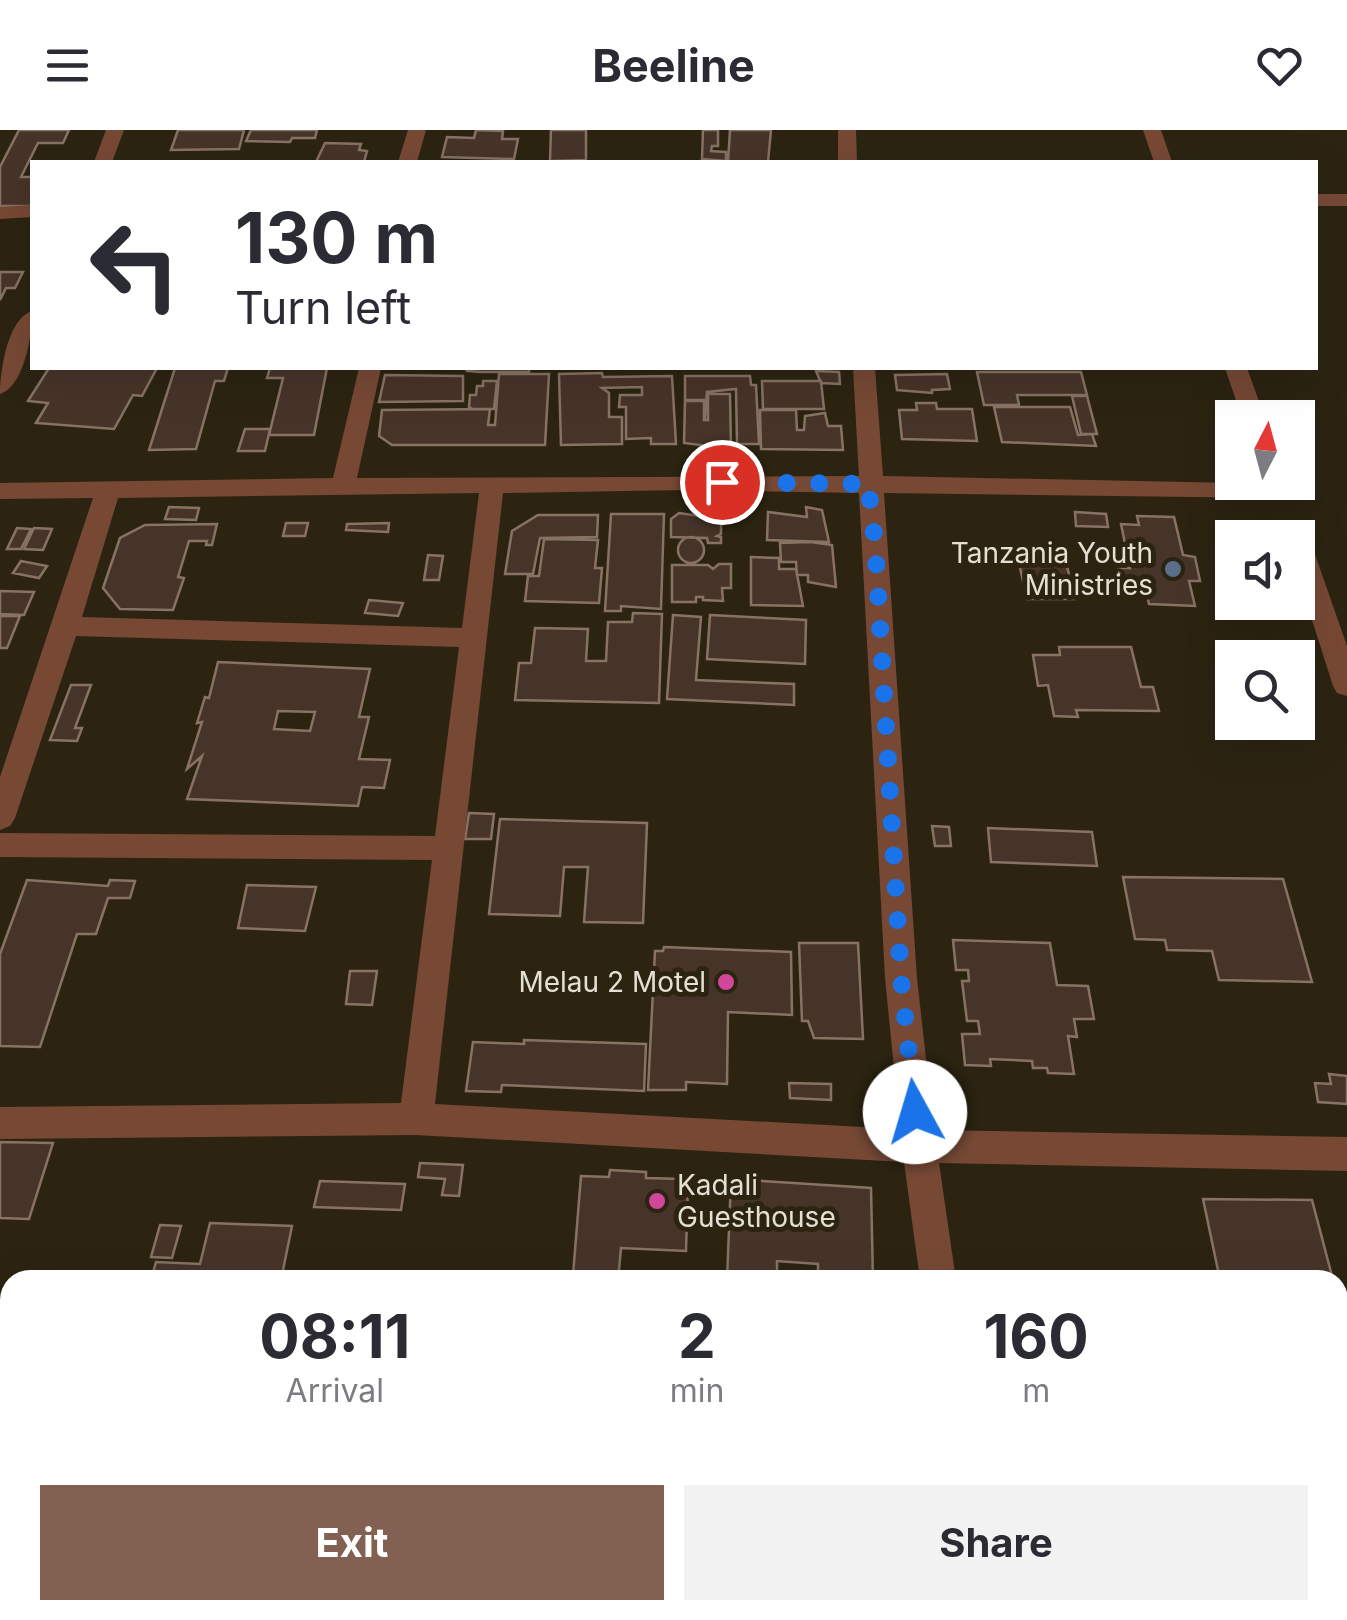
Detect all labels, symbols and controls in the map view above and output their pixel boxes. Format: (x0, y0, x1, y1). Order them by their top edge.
icon: menu (40, 38, 95, 93)
text: Beeline (592, 38, 755, 93)
icon: heart (1252, 38, 1307, 93)
text: 130 m (235, 195, 438, 280)
icon: left (70, 200, 200, 330)
text: Turn left (235, 280, 411, 335)
north arrow (1215, 400, 1315, 500)
map controls (1215, 400, 1315, 740)
pin (680, 440, 765, 525)
icon: arrive (695, 455, 750, 510)
button: sound (1215, 520, 1315, 620)
place label: Tanzania Youth Ministries (951, 536, 1153, 602)
marker: Tanzania Youth Ministries (1162, 558, 1184, 580)
button: search (1215, 640, 1315, 740)
place label: Melau 2 Motel (518, 965, 706, 999)
marker: Melau 2 Motel (715, 971, 737, 993)
position arrow (863, 1060, 967, 1164)
place label: Kadali Guesthouse (677, 1168, 836, 1234)
marker: Kadali Guesthouse (646, 1190, 668, 1212)
text: 08:11 (259, 1300, 410, 1372)
text: 2 (678, 1300, 716, 1372)
text: 160 (984, 1300, 1089, 1372)
text: Arrival (286, 1371, 384, 1410)
text: min (670, 1371, 724, 1410)
text: m (1022, 1371, 1050, 1410)
button: Exit (40, 1485, 664, 1600)
button: Share (684, 1485, 1308, 1600)

